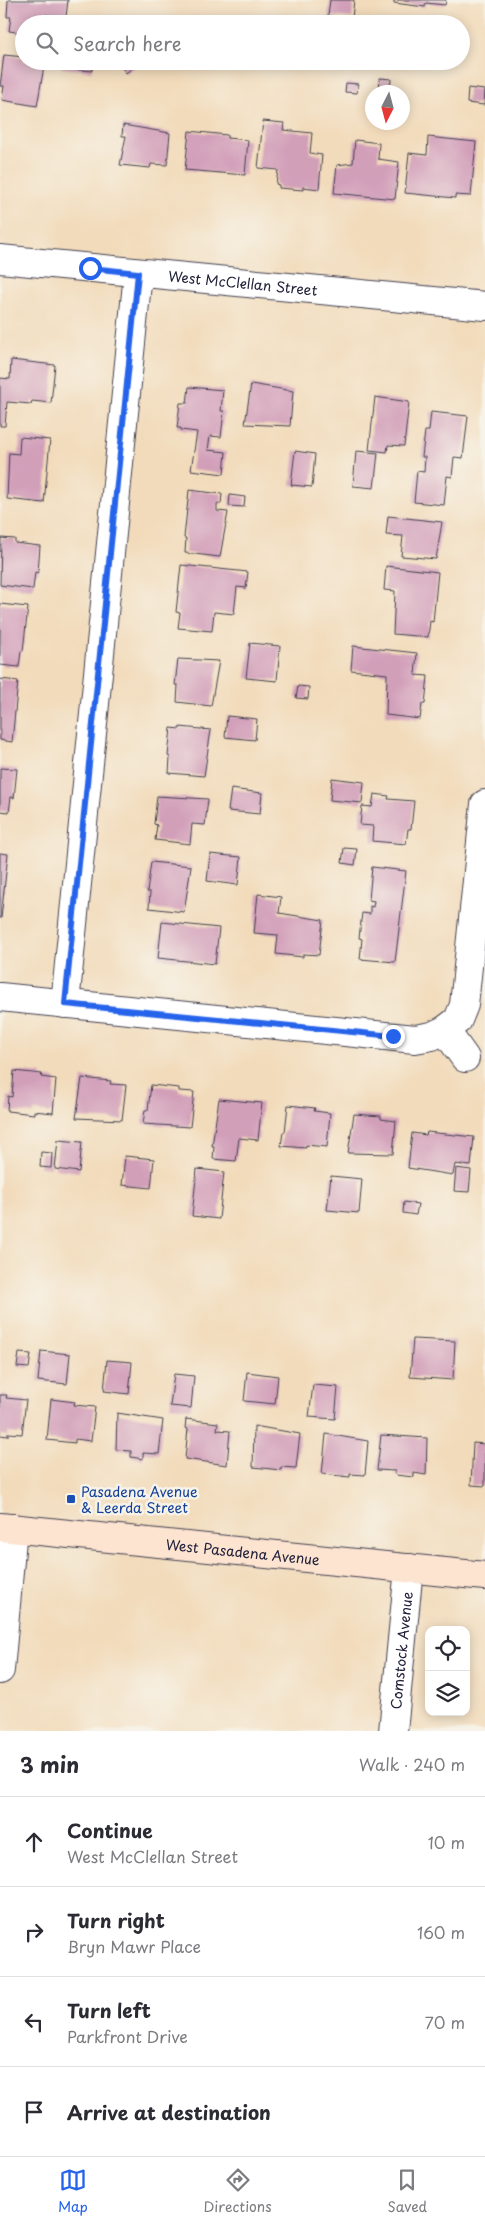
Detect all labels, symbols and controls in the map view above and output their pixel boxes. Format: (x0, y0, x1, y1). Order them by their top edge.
search box (15, 15, 470, 70)
icon: search (33, 29, 61, 57)
text: Search here (73, 29, 182, 57)
north arrow (365, 85, 410, 130)
route start (79, 257, 102, 280)
street label: West McClellan Street (167, 265, 319, 300)
route end (382, 1025, 405, 1048)
place label: Pasadena Avenue & Leerda Street (81, 1481, 198, 1518)
marker: Pasadena Avenue & Leerda Street (65, 1493, 77, 1505)
street label: West Pasadena Avenue (165, 1533, 321, 1570)
street label: Comstock Avenue (385, 1590, 417, 1710)
map controls (425, 1626, 470, 1716)
button: locate (425, 1626, 470, 1671)
button: layers (425, 1671, 470, 1716)
text: 3 min (20, 1748, 79, 1780)
text: Walk · 240 m (359, 1752, 465, 1776)
text: Continue (67, 1816, 153, 1844)
icon: ahead (20, 1828, 48, 1856)
text: 10 m (428, 1830, 465, 1854)
text: West McClellan Street (67, 1844, 238, 1868)
text: Turn right (67, 1906, 165, 1934)
icon: right (20, 1918, 48, 1946)
text: 160 m (417, 1920, 465, 1944)
text: Bryn Mawr Place (67, 1934, 201, 1958)
text: Turn left (67, 1996, 151, 2024)
icon: left (20, 2008, 48, 2036)
text: 70 m (425, 2010, 465, 2034)
text: Parkfront Drive (67, 2024, 188, 2048)
icon: arrive (20, 2098, 48, 2126)
text: Arrive at destination (67, 2098, 271, 2126)
tab: Map (58, 2166, 88, 2217)
tab: Directions (204, 2166, 272, 2217)
tab: Saved (387, 2166, 427, 2217)

